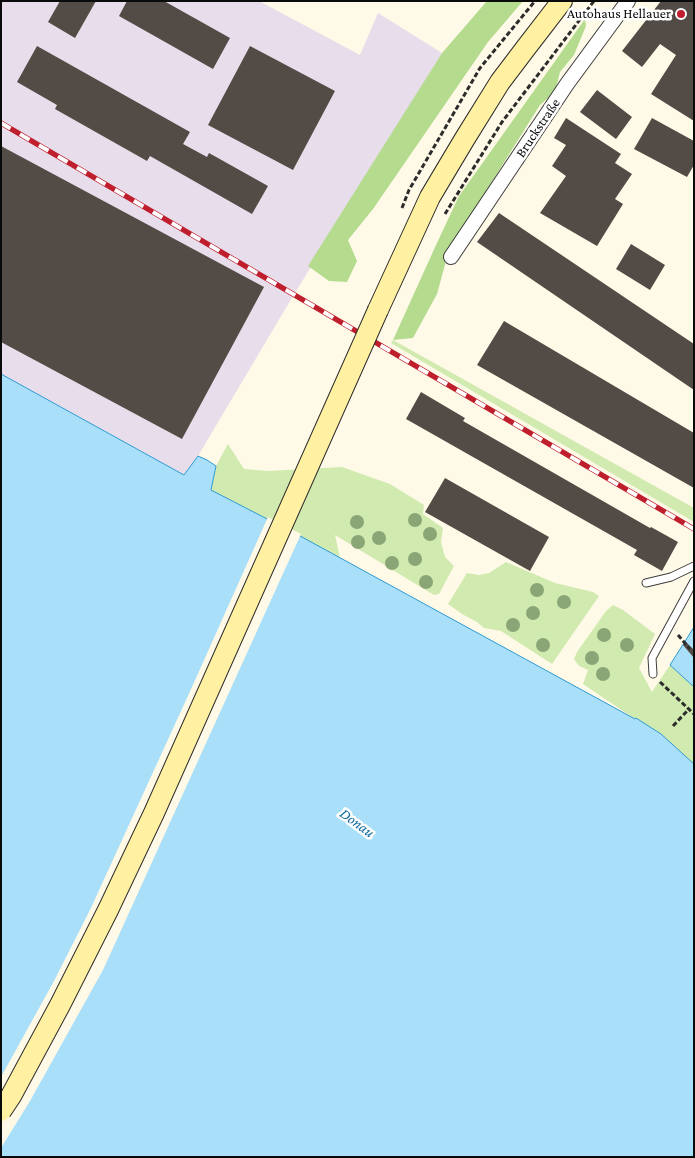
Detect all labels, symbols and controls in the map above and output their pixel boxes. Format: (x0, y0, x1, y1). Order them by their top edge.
place label: Autohaus Hellauer (567, 6, 671, 22)
marker: Autohaus Hellauer (675, 8, 687, 20)
street label: Bruckstraße (512, 95, 564, 161)
water label: Donau (336, 804, 378, 842)

